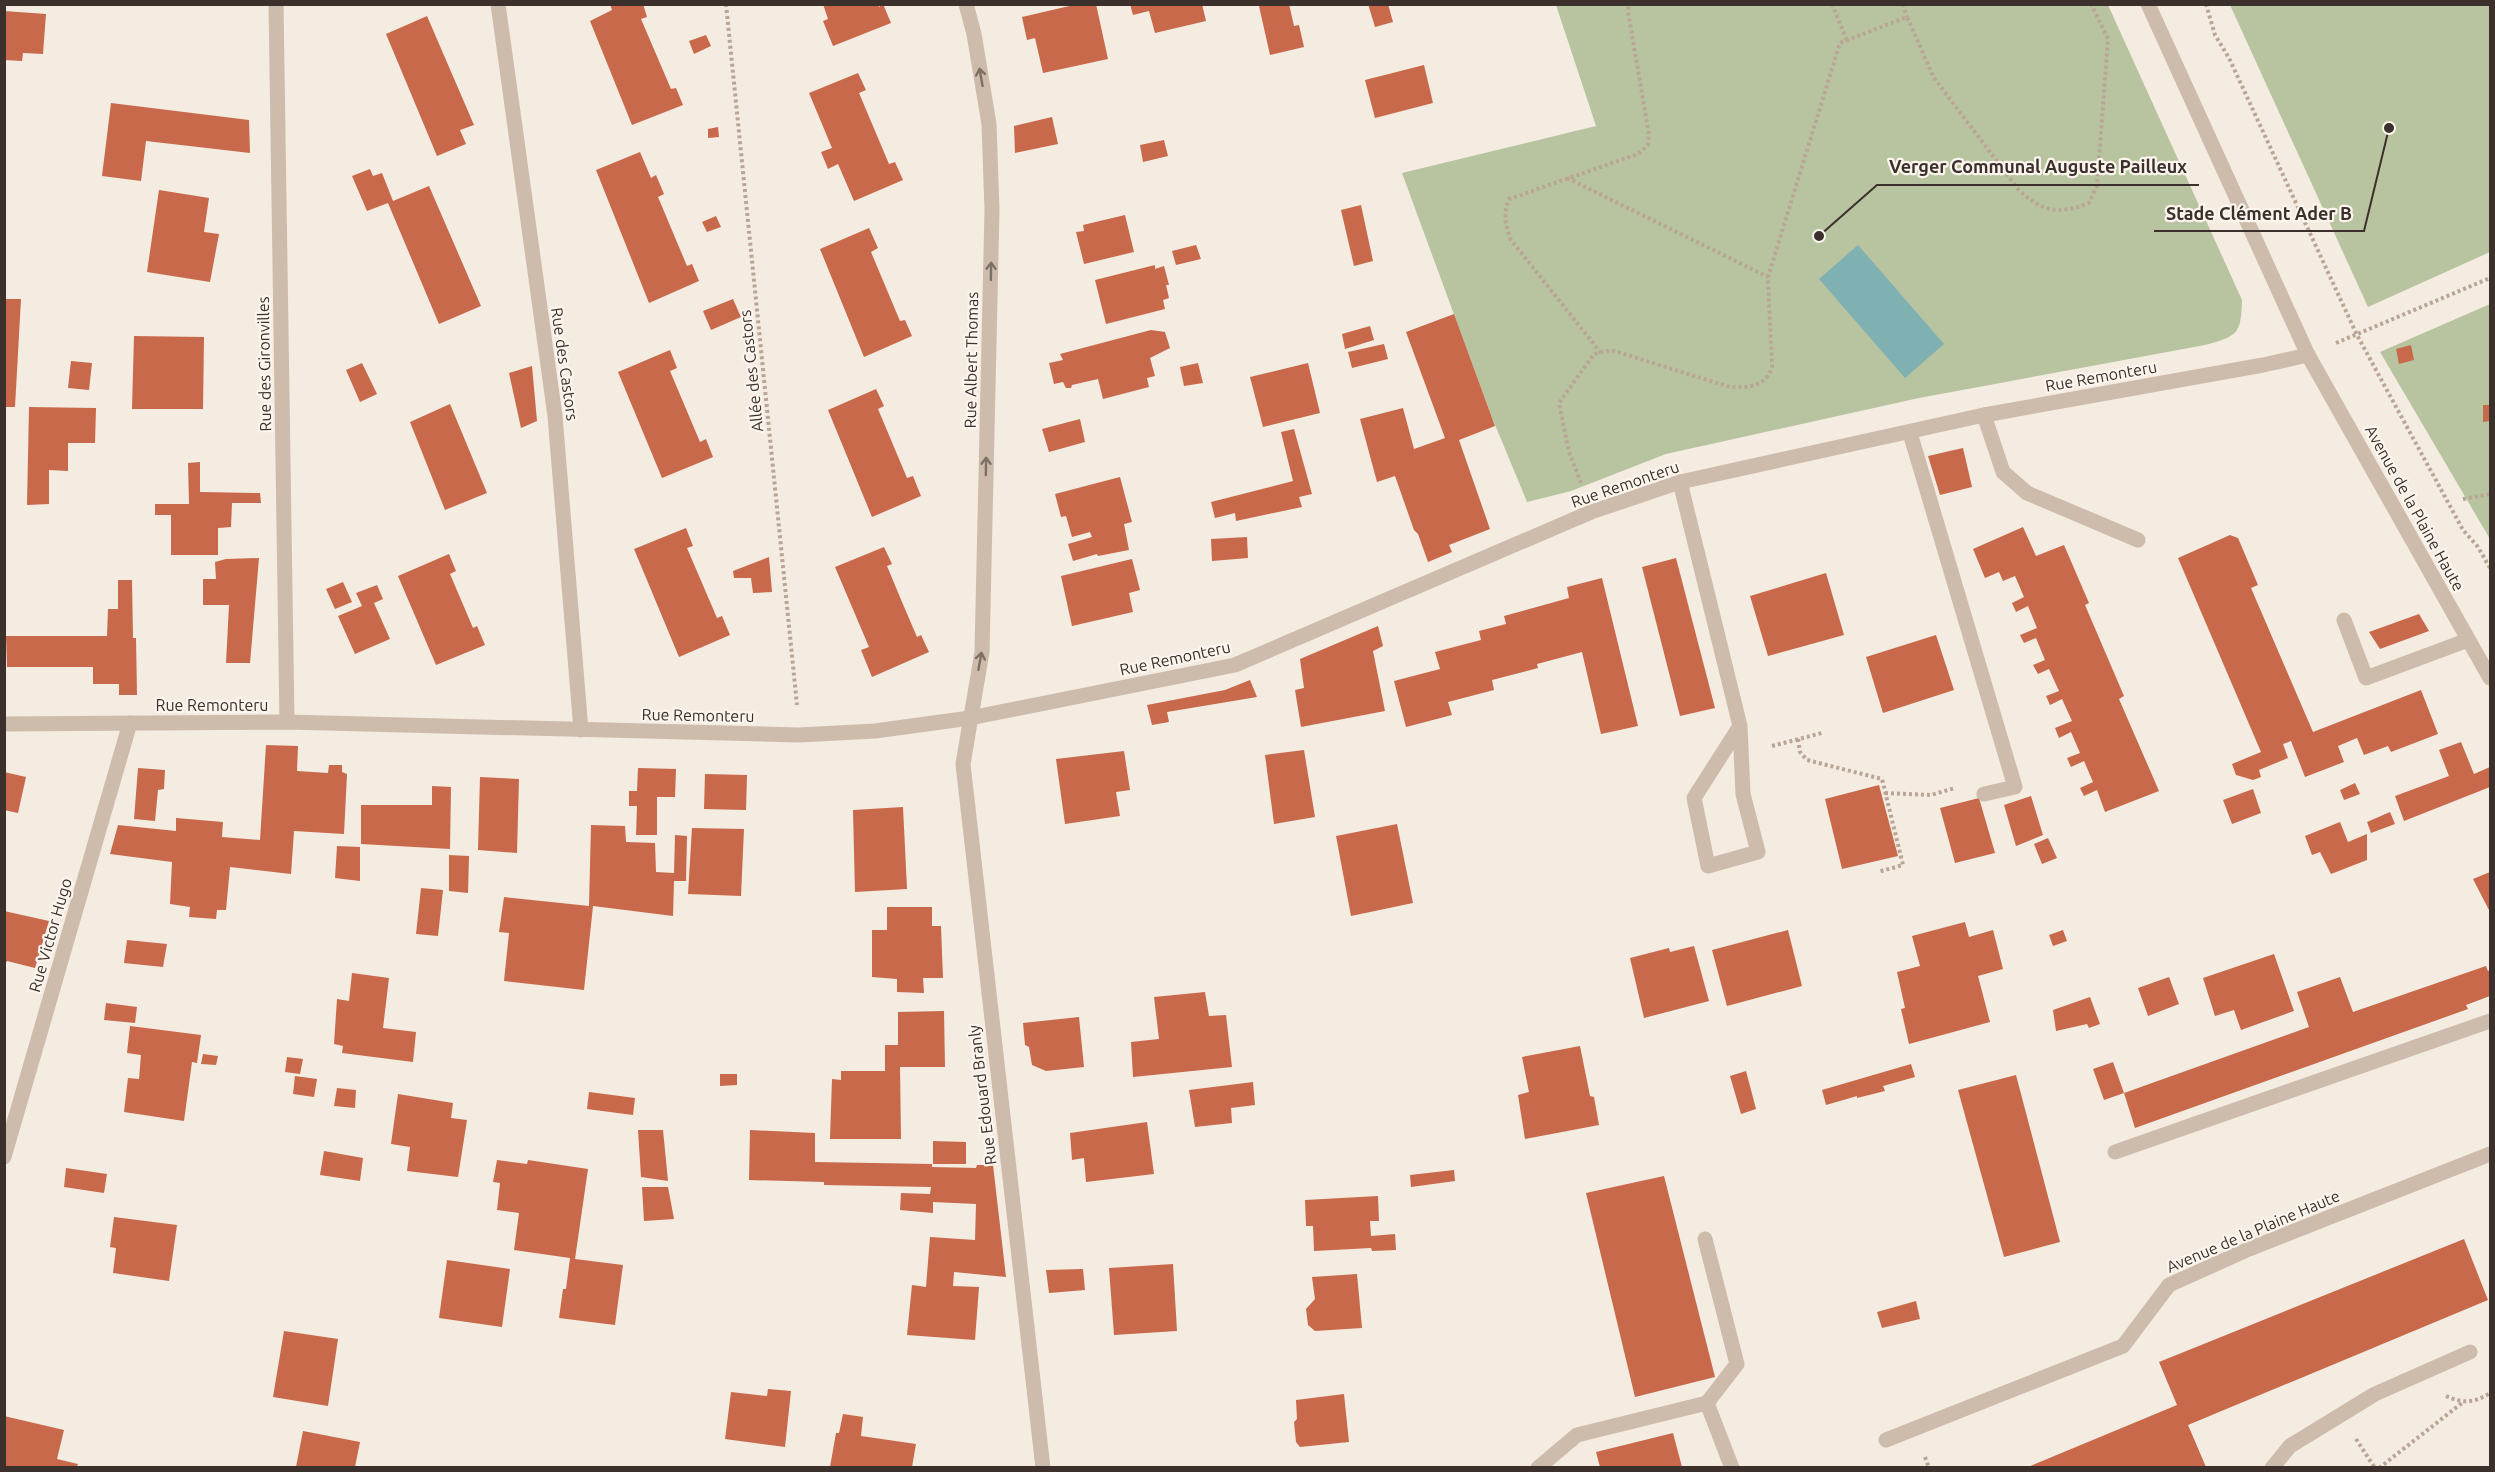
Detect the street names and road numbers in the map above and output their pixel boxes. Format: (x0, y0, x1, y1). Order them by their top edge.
street label: Rue Albert Thomas (961, 291, 981, 429)
street label: Rue des Gironvilles (254, 296, 274, 432)
street label: Rue des Castors (548, 306, 582, 422)
street label: Allée des Castors (736, 309, 766, 433)
street label: Rue Remonteru (2044, 357, 2158, 395)
street label: Avenue de la Plaine Haute (2362, 422, 2468, 594)
street label: Rue Remonteru (1569, 457, 1681, 511)
street label: Rue Remonteru (1118, 637, 1232, 679)
street label: Rue Remonteru (156, 696, 268, 714)
street label: Rue Remonteru (641, 705, 755, 725)
street label: Rue Victor Hugo (25, 876, 75, 994)
street label: Rue Edouard Branly (964, 1024, 1000, 1166)
street label: Avenue de la Plaine Haute (2164, 1186, 2342, 1276)

